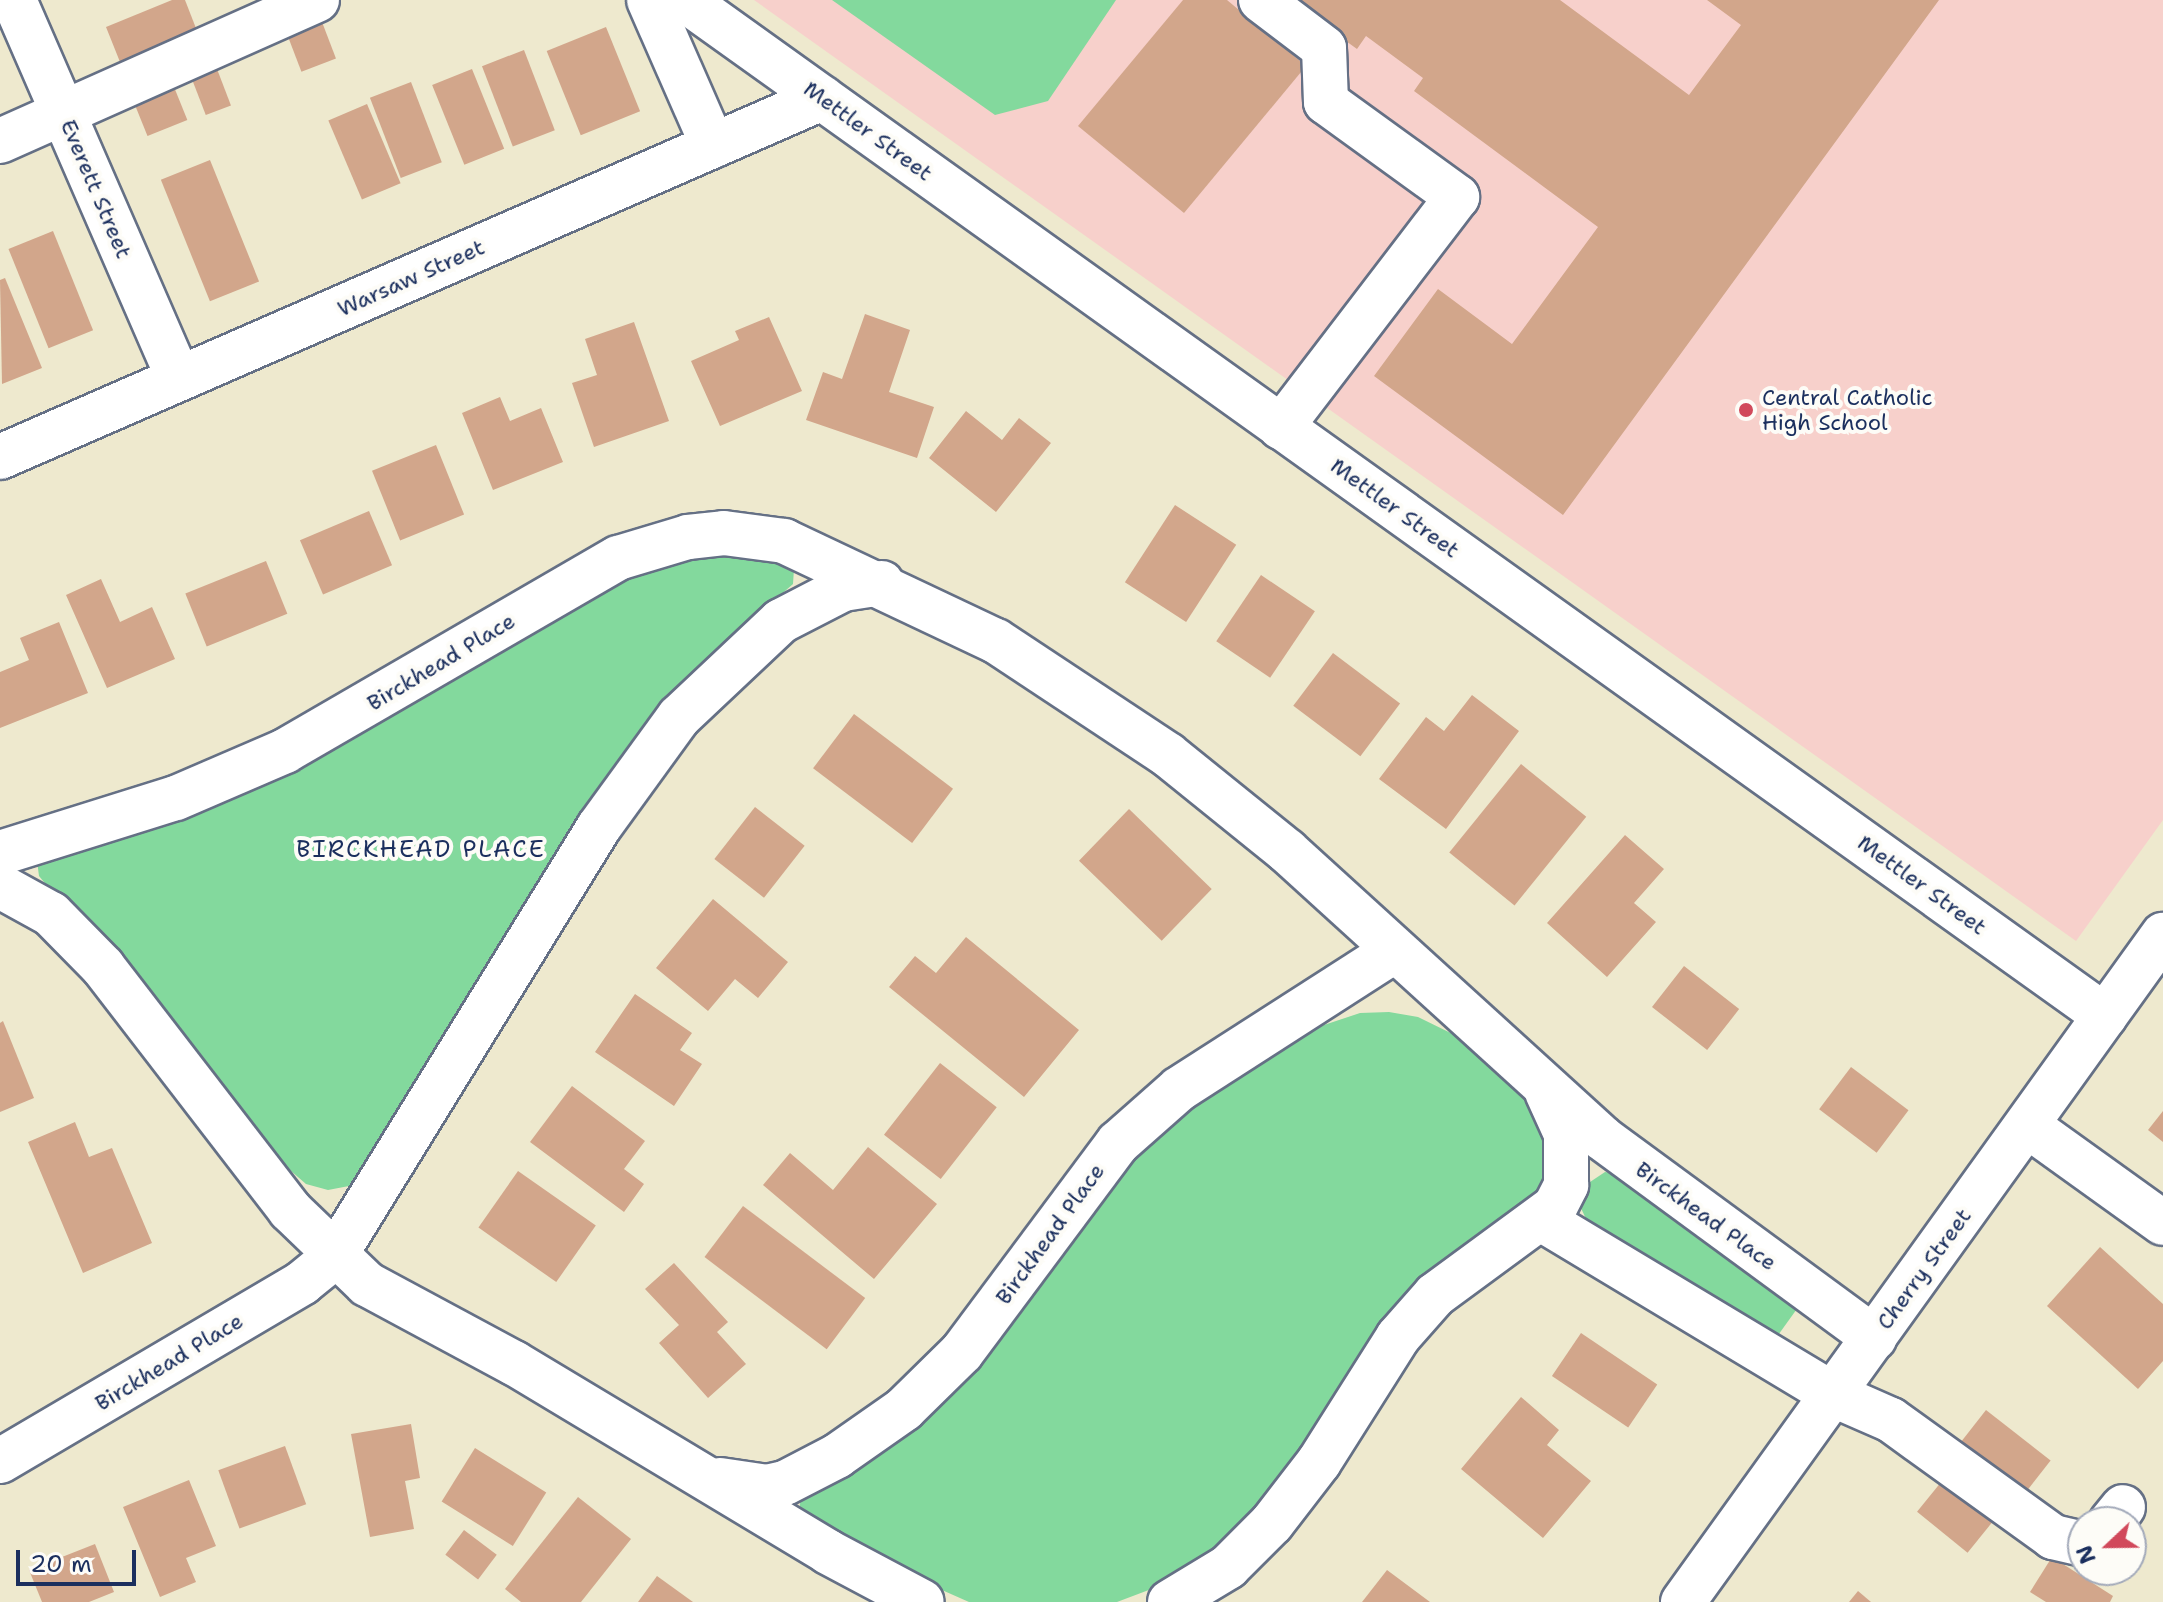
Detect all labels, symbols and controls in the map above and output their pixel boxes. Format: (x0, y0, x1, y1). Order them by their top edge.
street label: Mettler Street (798, 75, 938, 187)
street label: Everett Street (55, 116, 137, 262)
street label: Warsaw Street (333, 234, 489, 322)
place label: Central Catholic High School (1762, 384, 1933, 436)
marker: Central Catholic High School (1737, 401, 1755, 419)
street label: Mettler Street (1325, 452, 1465, 564)
street label: Birckhead Place (362, 608, 520, 716)
street label: Mettler Street (1852, 829, 1992, 941)
district label: BIRCKHEAD PLACE (296, 836, 546, 864)
street label: Birckhead Place (1630, 1156, 1782, 1276)
street label: Birckhead Place (990, 1158, 1110, 1310)
street label: Cherry Street (1871, 1203, 1977, 1335)
street label: Birckhead Place (90, 1308, 248, 1416)
north arrow (2067, 1506, 2147, 1586)
scale bar (20, 1534, 140, 1584)
text: N (2069, 1541, 2103, 1568)
text: 20 m (30, 1548, 92, 1580)

